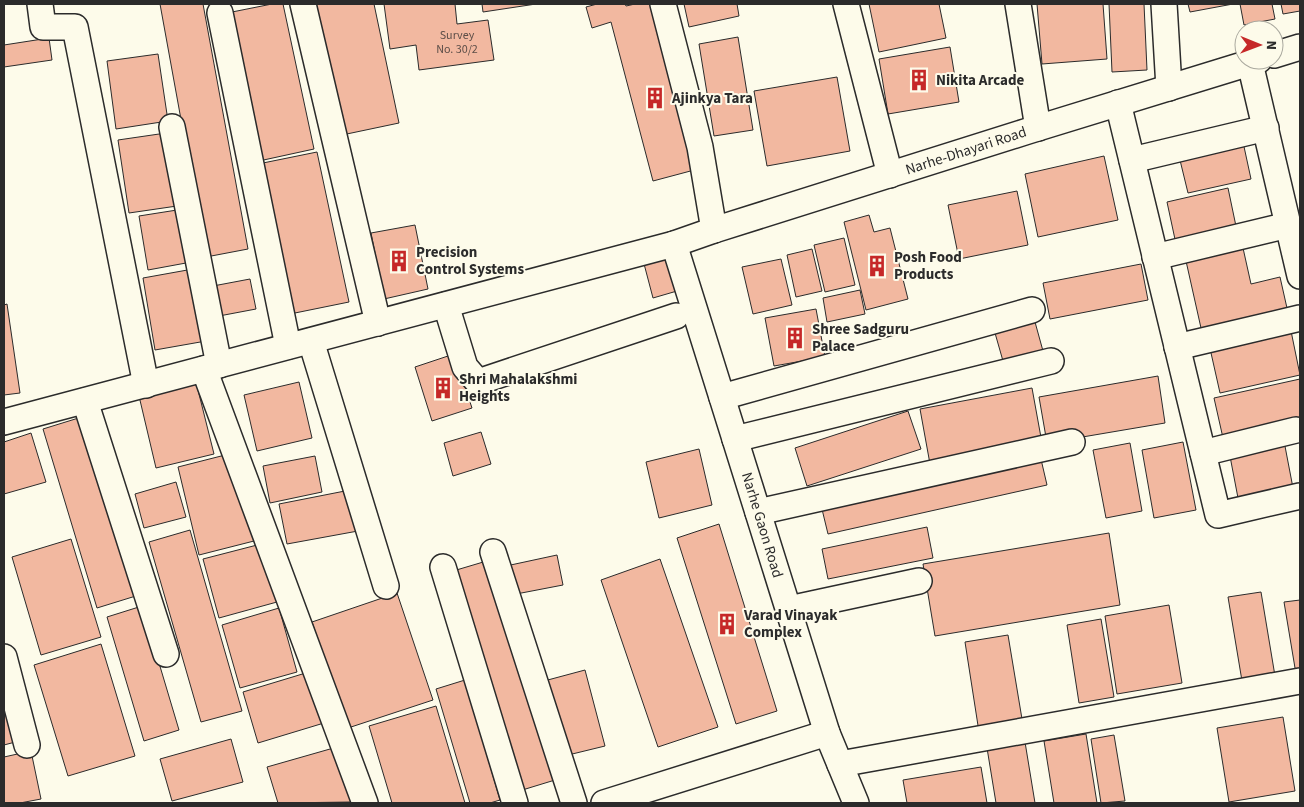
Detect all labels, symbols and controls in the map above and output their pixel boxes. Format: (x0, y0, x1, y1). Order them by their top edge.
north arrow (1234, 20, 1284, 70)
house number: Survey No. 30/2 (436, 27, 478, 58)
text: N (1261, 40, 1281, 50)
building icon: Nikita Arcade (906, 67, 932, 93)
place label: Nikita Arcade (936, 70, 1025, 91)
building icon: Ajinkya Tara (642, 85, 668, 111)
place label: Ajinkya Tara (671, 88, 753, 109)
street label: Narhe-Dhayari Road (903, 122, 1029, 180)
place label: Precision Control Systems (416, 242, 524, 280)
place label: Posh Food Products (894, 247, 962, 285)
building icon: Precision Control Systems (386, 248, 412, 274)
building icon: Posh Food Products (864, 253, 890, 279)
place label: Shree Sadguru Palace (812, 319, 909, 357)
building icon: Shree Sadguru Palace (782, 325, 808, 351)
place label: Shri Mahalakshmi Heights (459, 369, 577, 407)
building icon: Shri Mahalakshmi Heights (430, 375, 456, 401)
street label: Narhe Gaon Road (736, 470, 788, 580)
place label: Varad Vinayak Complex (743, 605, 838, 643)
building icon: Varad Vinayak Complex (714, 611, 740, 637)

